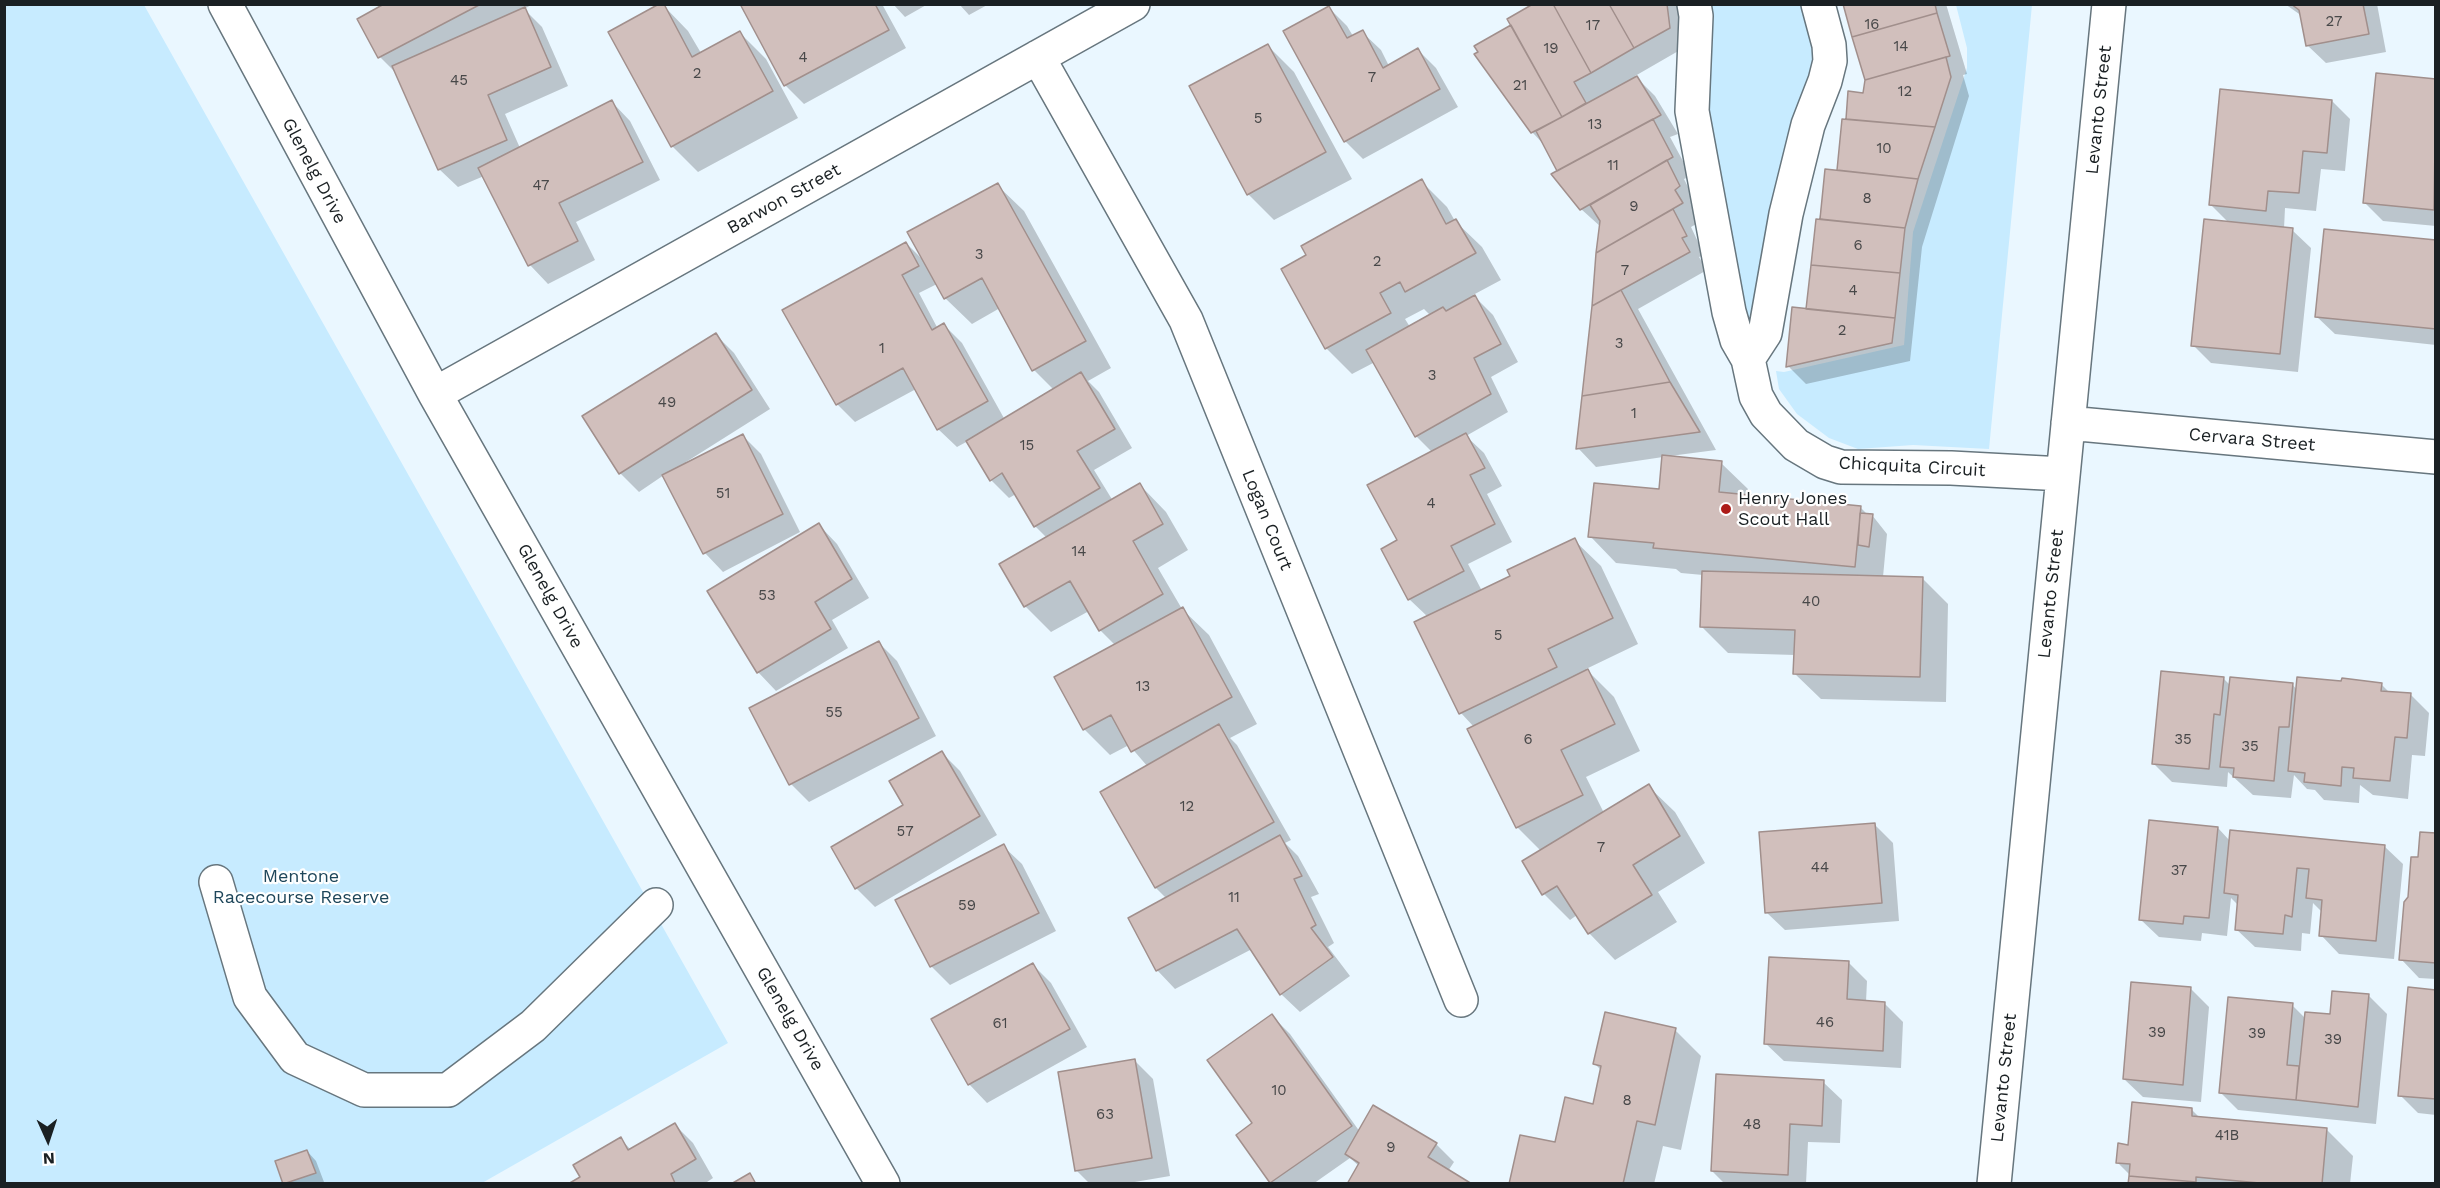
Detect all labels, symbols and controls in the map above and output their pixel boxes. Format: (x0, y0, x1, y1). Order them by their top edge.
house number: 27 (2326, 13, 2342, 31)
house number: 16 (1865, 16, 1879, 34)
house number: 17 (1586, 17, 1600, 35)
house number: 14 (1893, 38, 1909, 56)
house number: 19 (1543, 40, 1559, 58)
street label: Levanto Street (2081, 44, 2117, 176)
house number: 4 (798, 49, 808, 67)
house number: 2 (693, 65, 701, 83)
house number: 7 (1368, 69, 1376, 87)
house number: 45 (450, 72, 468, 90)
house number: 21 (1513, 77, 1527, 95)
house number: 12 (1898, 83, 1912, 101)
house number: 5 (1254, 110, 1262, 128)
street label: Glenelg Drive (277, 115, 351, 227)
house number: 13 (1588, 116, 1602, 134)
house number: 10 (1876, 140, 1892, 158)
house number: 11 (1607, 157, 1619, 175)
street label: Barwon Street (724, 159, 844, 239)
house number: 47 (533, 177, 549, 195)
house number: 8 (1862, 190, 1872, 208)
house number: 9 (1629, 198, 1639, 216)
house number: 6 (1853, 237, 1863, 255)
house number: 3 (975, 246, 983, 264)
house number: 2 (1373, 253, 1381, 271)
house number: 7 (1621, 262, 1629, 280)
house number: 4 (1848, 282, 1858, 300)
house number: 2 (1838, 322, 1846, 340)
house number: 3 (1615, 335, 1623, 353)
house number: 1 (879, 340, 885, 358)
house number: 3 (1428, 367, 1436, 385)
house number: 49 (658, 394, 676, 412)
house number: 1 (1631, 405, 1637, 423)
street label: Cervara Street (2188, 424, 2316, 456)
house number: 15 (1020, 437, 1034, 455)
street label: Chicquita Circuit (1838, 452, 1986, 482)
street label: Logan Court (1237, 466, 1297, 574)
house number: 51 (716, 485, 730, 503)
place label: Henry Jones Scout Hall (1738, 488, 1847, 530)
house number: 4 (1426, 495, 1436, 513)
marker: Henry Jones Scout Hall (1719, 502, 1733, 516)
street label: Levanto Street (2033, 528, 2069, 660)
street label: Glenelg Drive (512, 540, 588, 652)
house number: 14 (1071, 543, 1087, 561)
house number: 53 (758, 587, 776, 605)
house number: 40 (1802, 593, 1820, 611)
house number: 5 (1494, 627, 1502, 645)
house number: 13 (1136, 678, 1150, 696)
house number: 55 (825, 704, 843, 722)
house number: 6 (1523, 731, 1533, 749)
house number: 35 (2174, 731, 2192, 749)
house number: 35 (2241, 738, 2259, 756)
house number: 12 (1180, 798, 1194, 816)
house number: 57 (896, 823, 914, 841)
house number: 7 (1597, 839, 1605, 857)
house number: 44 (1811, 859, 1829, 877)
house number: 37 (2171, 862, 2187, 880)
park label: Mentone Racecourse Reserve (213, 866, 389, 908)
house number: 11 (1228, 889, 1240, 907)
house number: 59 (958, 897, 976, 915)
street label: Glenelg Drive (752, 963, 828, 1075)
street label: Levanto Street (1986, 1012, 2022, 1144)
house number: 46 (1816, 1014, 1834, 1032)
house number: 61 (993, 1015, 1007, 1033)
house number: 39 (2148, 1024, 2166, 1042)
house number: 39 (2248, 1025, 2266, 1043)
house number: 39 (2324, 1031, 2342, 1049)
house number: 10 (1271, 1082, 1287, 1100)
house number: 8 (1622, 1092, 1632, 1110)
house number: 63 (1096, 1106, 1114, 1124)
north arrow (18, 1110, 78, 1170)
house number: 48 (1743, 1116, 1761, 1134)
house number: 41B (2215, 1127, 2239, 1145)
house number: 9 (1386, 1139, 1396, 1157)
text: N (43, 1149, 55, 1168)

